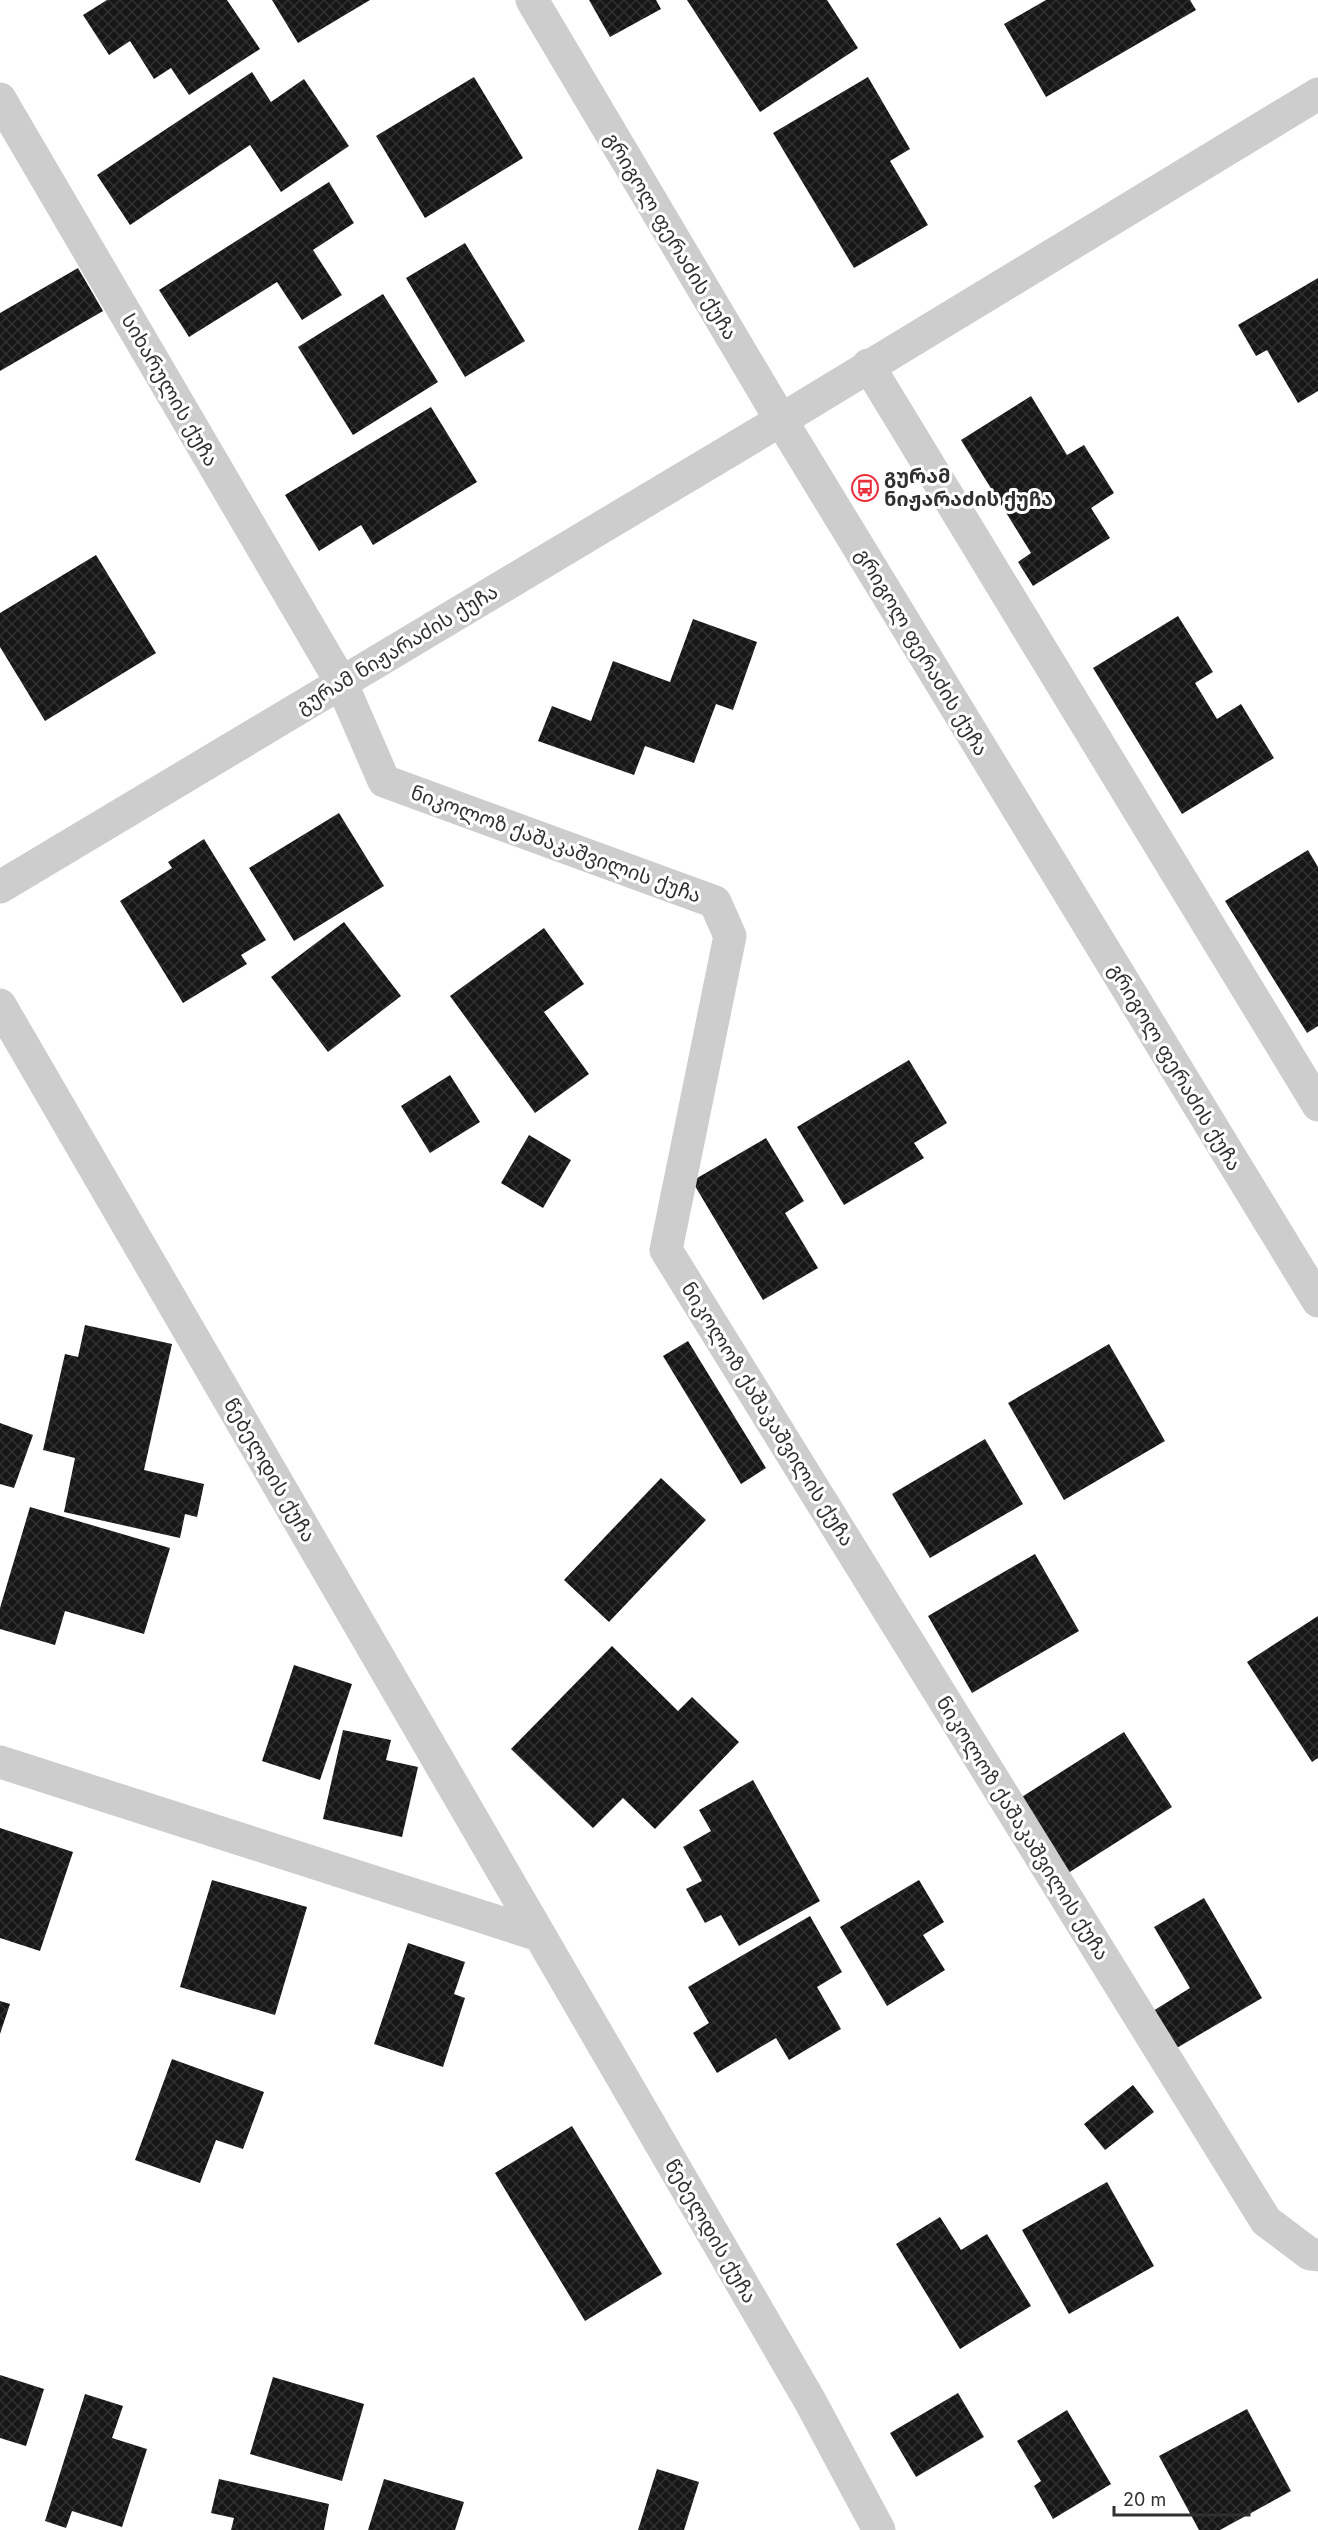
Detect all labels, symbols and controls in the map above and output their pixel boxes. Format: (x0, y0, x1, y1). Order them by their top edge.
street label: გრიგოლ ფერაძის ქუჩა (599, 128, 743, 345)
street label: სიხარულის ქუჩა (116, 309, 223, 471)
place label: გურამ ნიჟარაძის ქუჩა (884, 464, 1053, 511)
bus stop icon: გურამ ნიჟარაძის ქუჩა (850, 473, 880, 503)
street label: გრიგოლ ფერაძის ქუჩა (850, 544, 994, 761)
street label: გურამ ნიჟარაძის ქუჩა (292, 579, 502, 719)
street label: ნიკოლოზ ქაშაკაშვილის ქუჩა (407, 780, 704, 909)
street label: გრიგოლ ფერაძის ქუჩა (1103, 959, 1247, 1176)
street label: ნიკოლოზ ქაშაკაშვილის ქუჩა (676, 1277, 860, 1551)
street label: წებელდის ქუჩა (218, 1394, 321, 1547)
street label: ნიკოლოზ ქაშაკაშვილის ქუჩა (931, 1691, 1115, 1965)
street label: წებელდის ქუჩა (659, 2155, 762, 2308)
scale bar (1114, 2479, 1249, 2517)
text: 20 m (1123, 2489, 1166, 2510)

